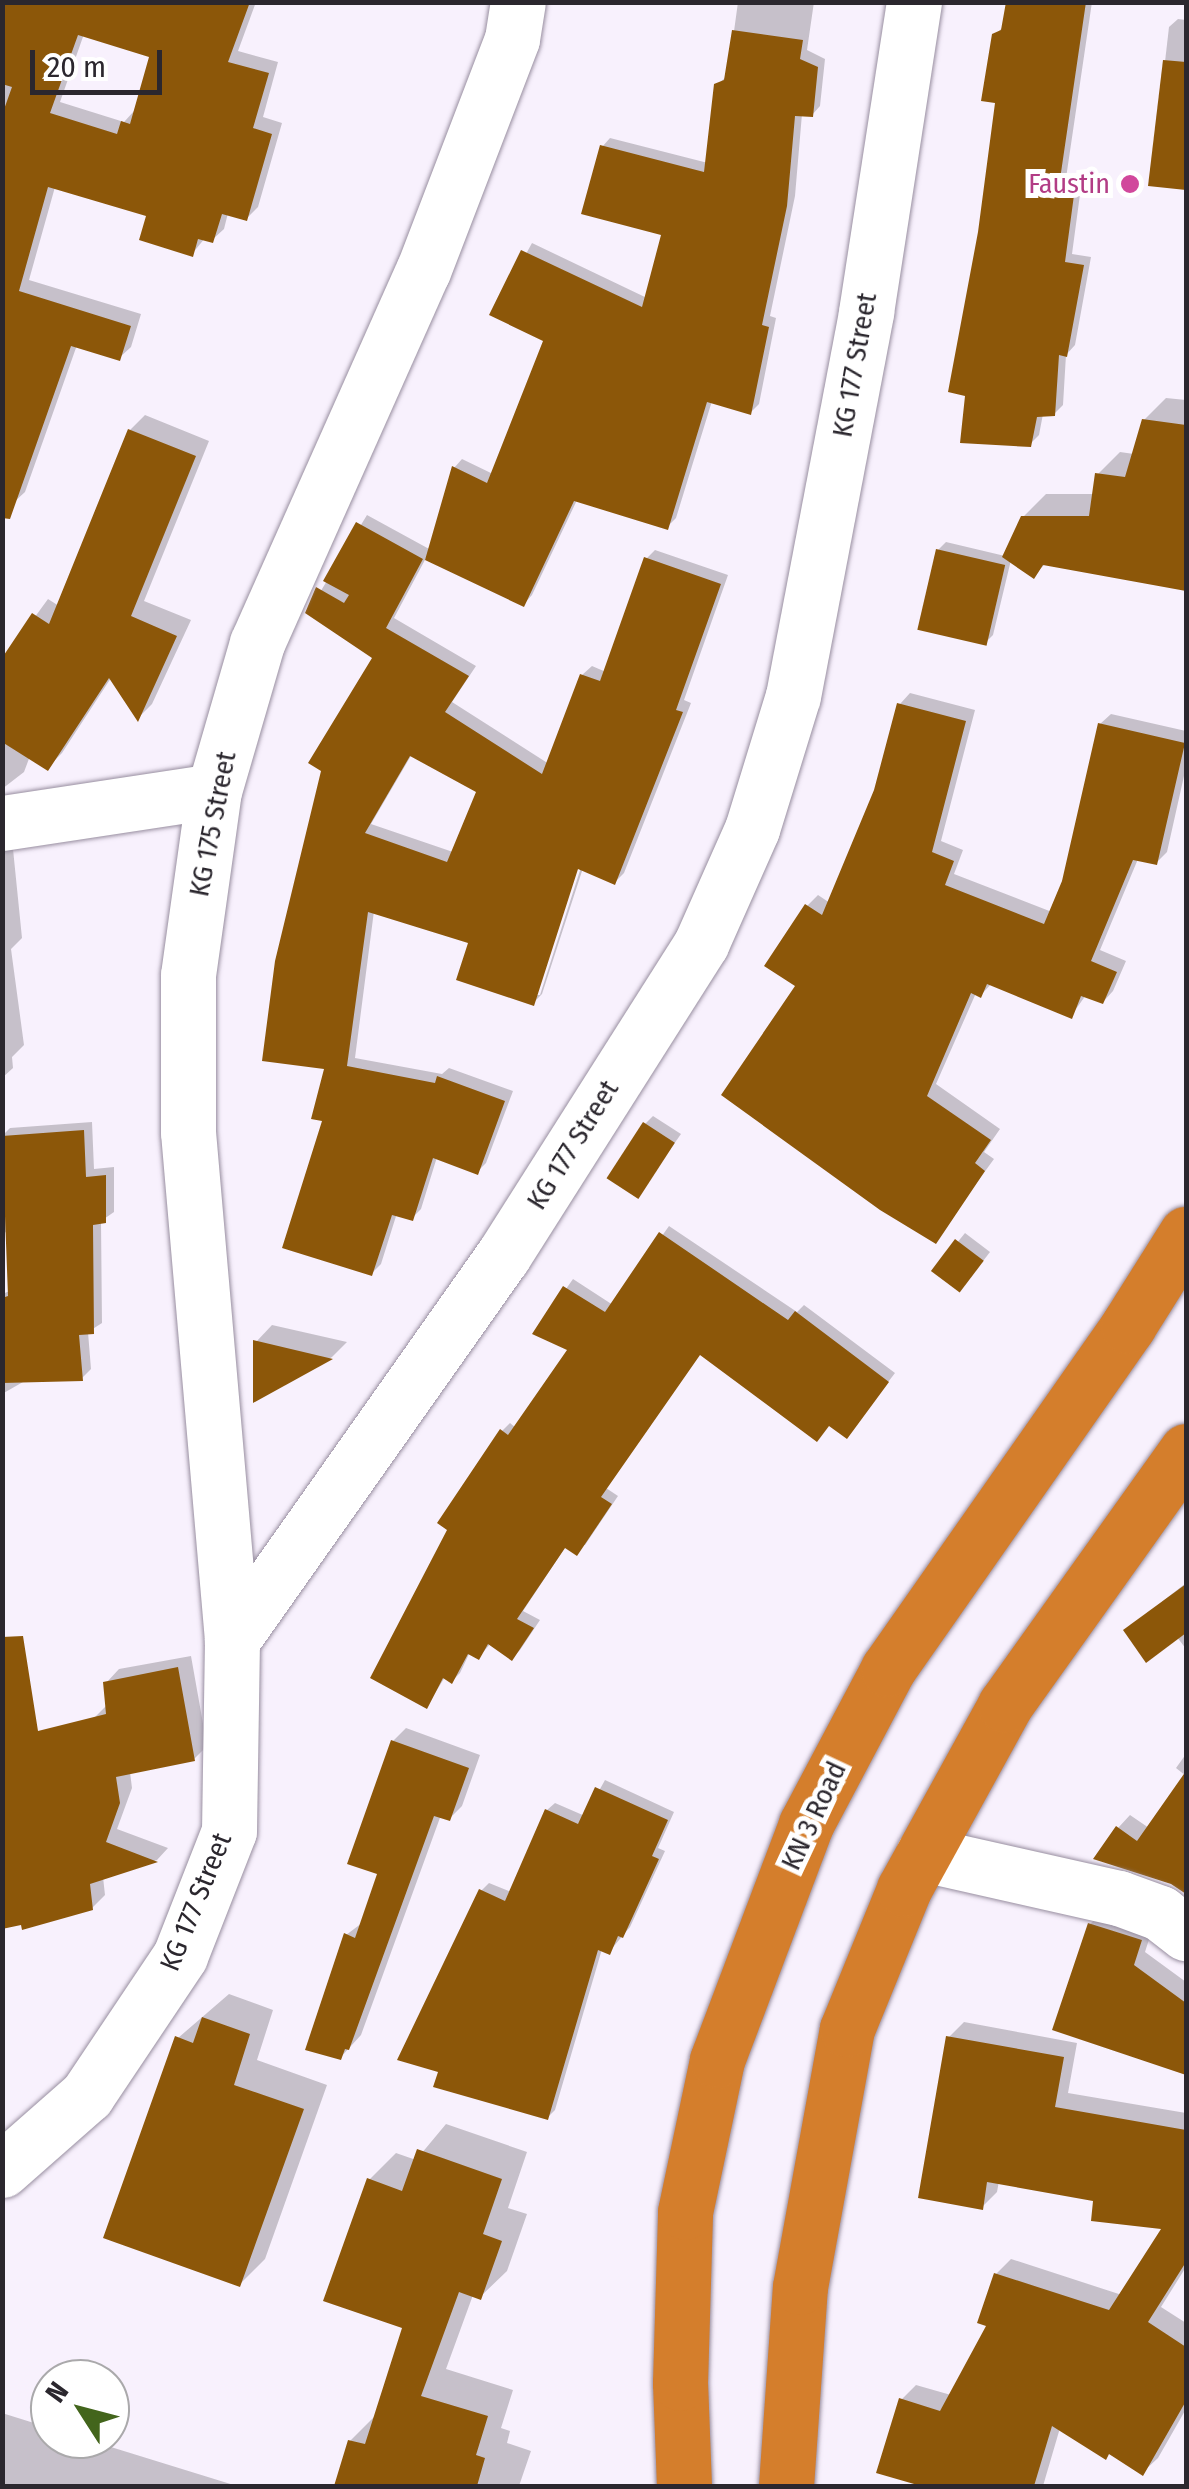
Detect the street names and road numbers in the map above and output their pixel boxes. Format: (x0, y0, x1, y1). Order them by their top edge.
street label: KG 177 Street (826, 290, 884, 440)
street label: KG 175 Street (182, 749, 244, 899)
street label: KG 177 Street (520, 1074, 626, 1216)
street label: KN 3 Road (774, 1756, 854, 1876)
street label: KG 177 Street (153, 1828, 239, 1976)

